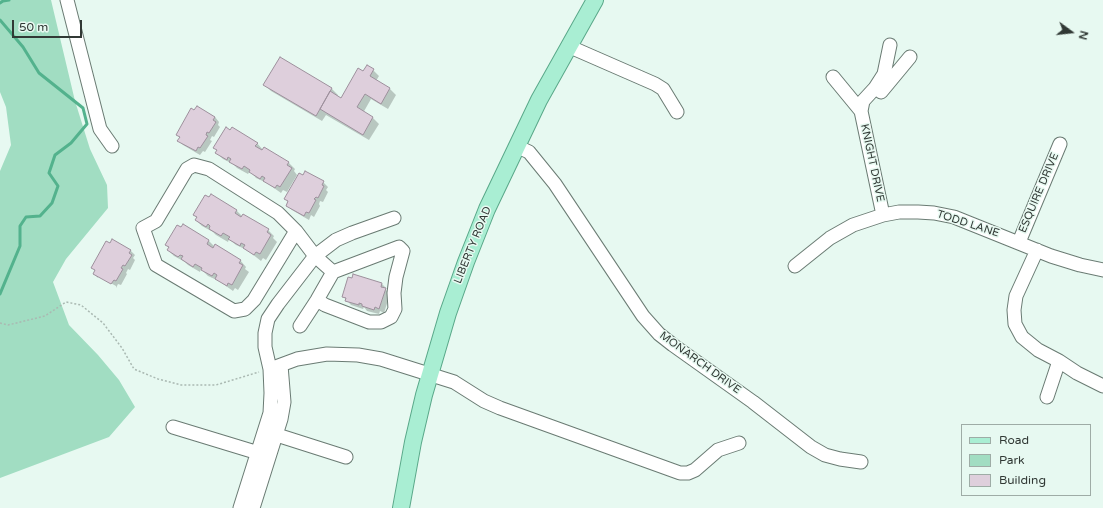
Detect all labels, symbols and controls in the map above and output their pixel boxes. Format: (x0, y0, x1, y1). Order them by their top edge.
scale bar (14, 12, 84, 38)
north arrow (1051, 12, 1091, 52)
text: 50 m (19, 20, 48, 34)
text: N (1076, 29, 1090, 41)
street label: KNIGHT DRIVE (857, 123, 887, 203)
street label: ESQUIRE DRIVE (1016, 151, 1062, 235)
street label: LIBERTY ROAD (452, 204, 494, 286)
street label: TODD LANE (935, 208, 1001, 240)
street label: MONARCH DRIVE (657, 329, 743, 397)
legend (961, 424, 1091, 496)
text: Road (999, 433, 1029, 447)
text: Park (999, 453, 1025, 467)
text: Building (999, 473, 1046, 487)

